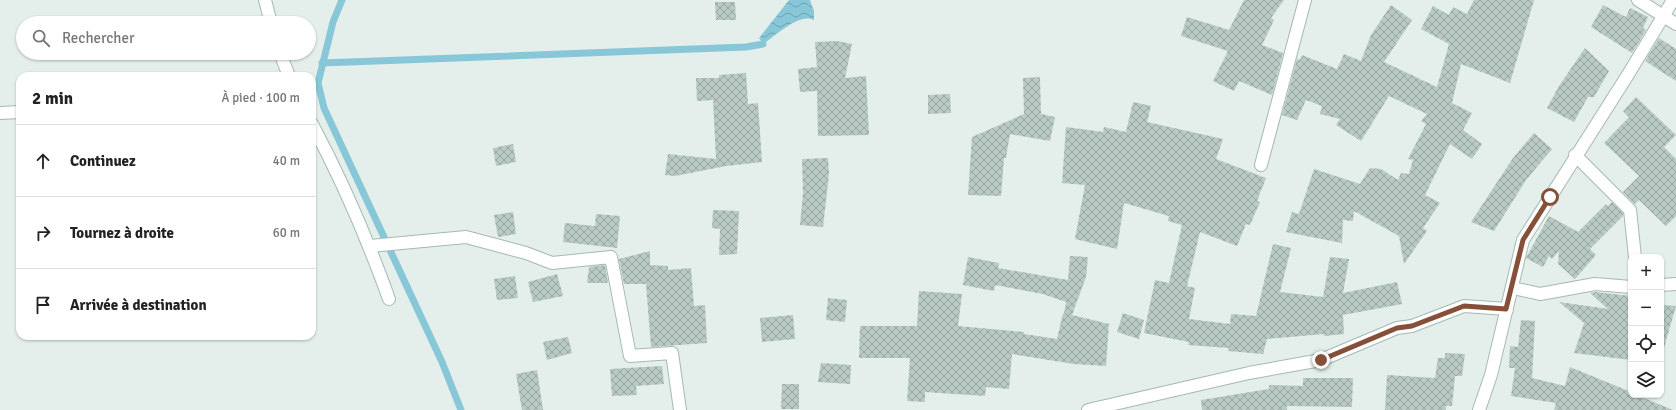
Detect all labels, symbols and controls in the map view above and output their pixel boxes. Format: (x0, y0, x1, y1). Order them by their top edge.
search box (16, 16, 316, 60)
icon: search (30, 27, 52, 49)
text: Rechercher (62, 29, 135, 47)
text: 2 min (32, 88, 73, 109)
text: À pied · 100 m (221, 90, 300, 106)
icon: ahead (32, 150, 54, 172)
text: Continuez (70, 152, 136, 170)
text: 40 m (273, 153, 300, 169)
route start (1541, 188, 1559, 206)
icon: right (32, 222, 54, 244)
text: Tournez à droite (70, 224, 174, 242)
text: 60 m (273, 225, 300, 241)
map controls (1628, 254, 1664, 398)
button: + (1628, 254, 1664, 290)
button: − (1628, 290, 1664, 326)
icon: arrive (32, 294, 54, 316)
text: Arrivée à destination (70, 296, 207, 314)
button: locate (1628, 326, 1664, 362)
route end (1312, 351, 1330, 369)
button: layers (1628, 362, 1664, 398)

